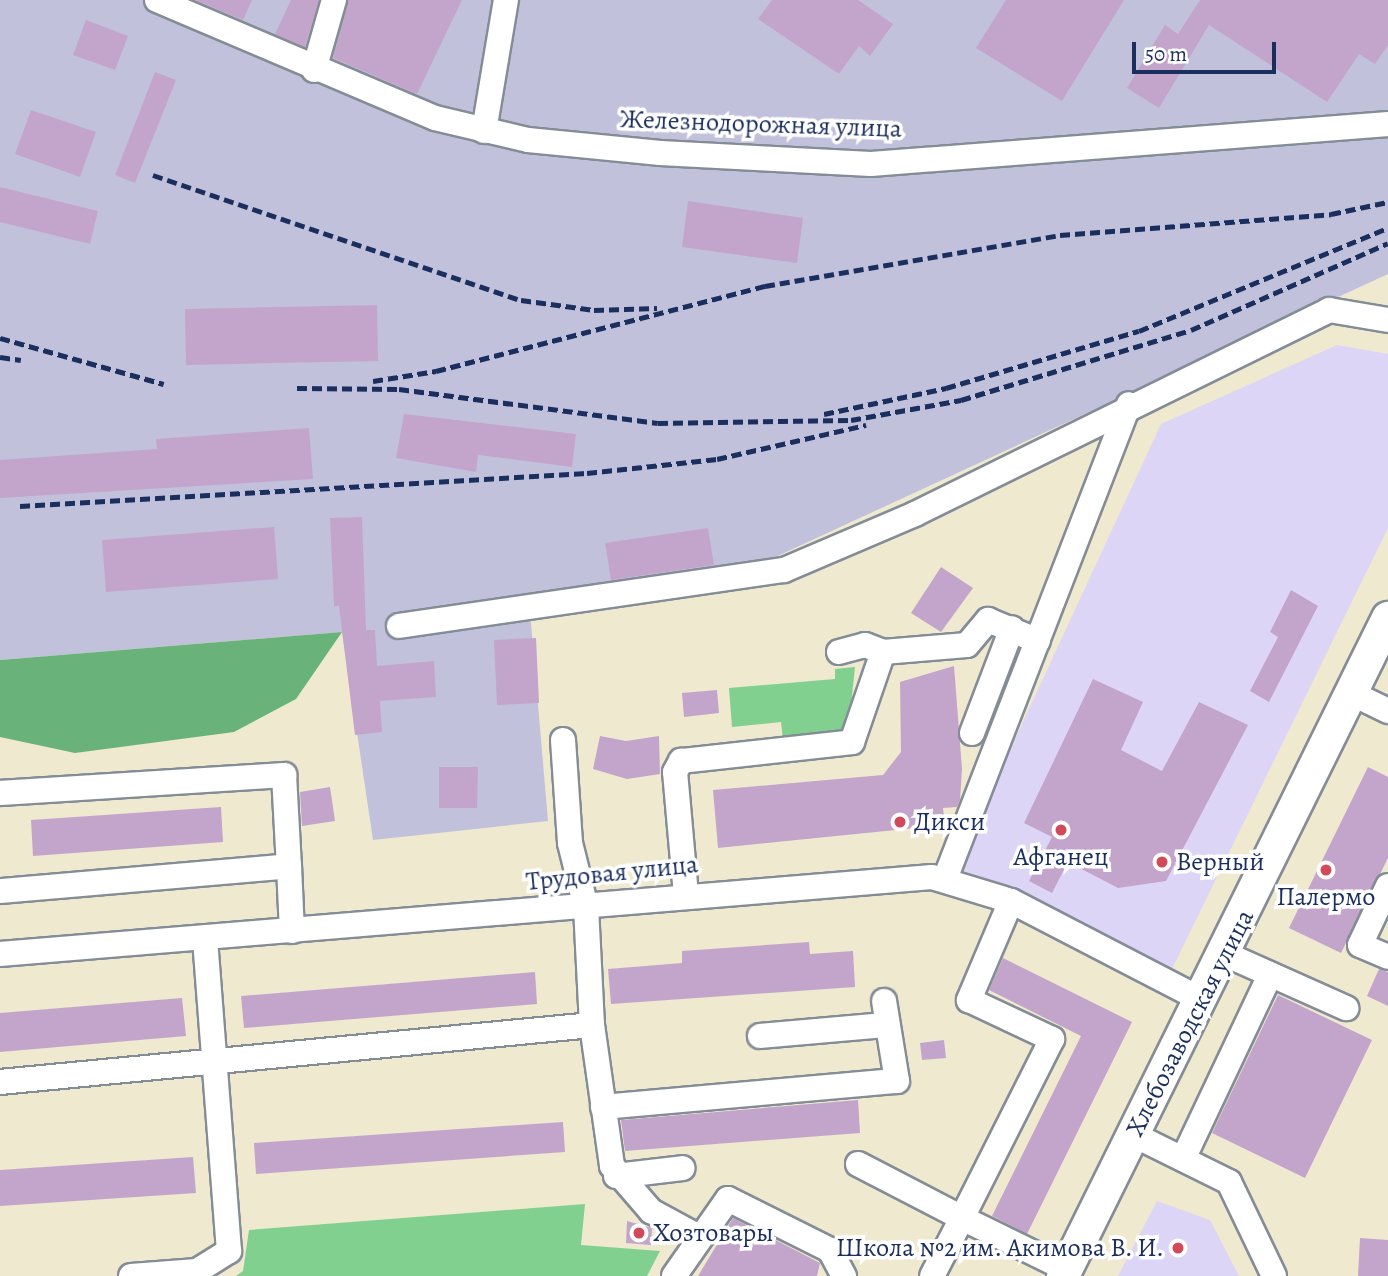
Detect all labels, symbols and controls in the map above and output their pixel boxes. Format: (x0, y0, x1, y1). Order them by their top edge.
scale bar (1136, 28, 1280, 72)
text: 50 m (1145, 40, 1187, 68)
street label: Железнодорожная улица (620, 103, 902, 145)
place label: Дикси (914, 806, 985, 838)
marker: Дикси (892, 814, 908, 830)
marker: Афганец (1053, 822, 1069, 838)
place label: Афганец (1014, 841, 1108, 873)
place label: Верный (1176, 846, 1265, 878)
street label: Трудовая улица (524, 848, 700, 898)
marker: Верный (1154, 854, 1170, 870)
marker: Палермо (1318, 862, 1334, 878)
place label: Палермо (1277, 881, 1375, 913)
street label: Хлебозаводская улица (1119, 904, 1261, 1142)
place label: Хозтовары (653, 1217, 774, 1249)
marker: Хозтовары (631, 1225, 647, 1241)
place label: Школа №2 им. Акимова В. И. (835, 1232, 1164, 1264)
marker: Школа №2 им. Акимова В. И. (1170, 1240, 1186, 1256)

